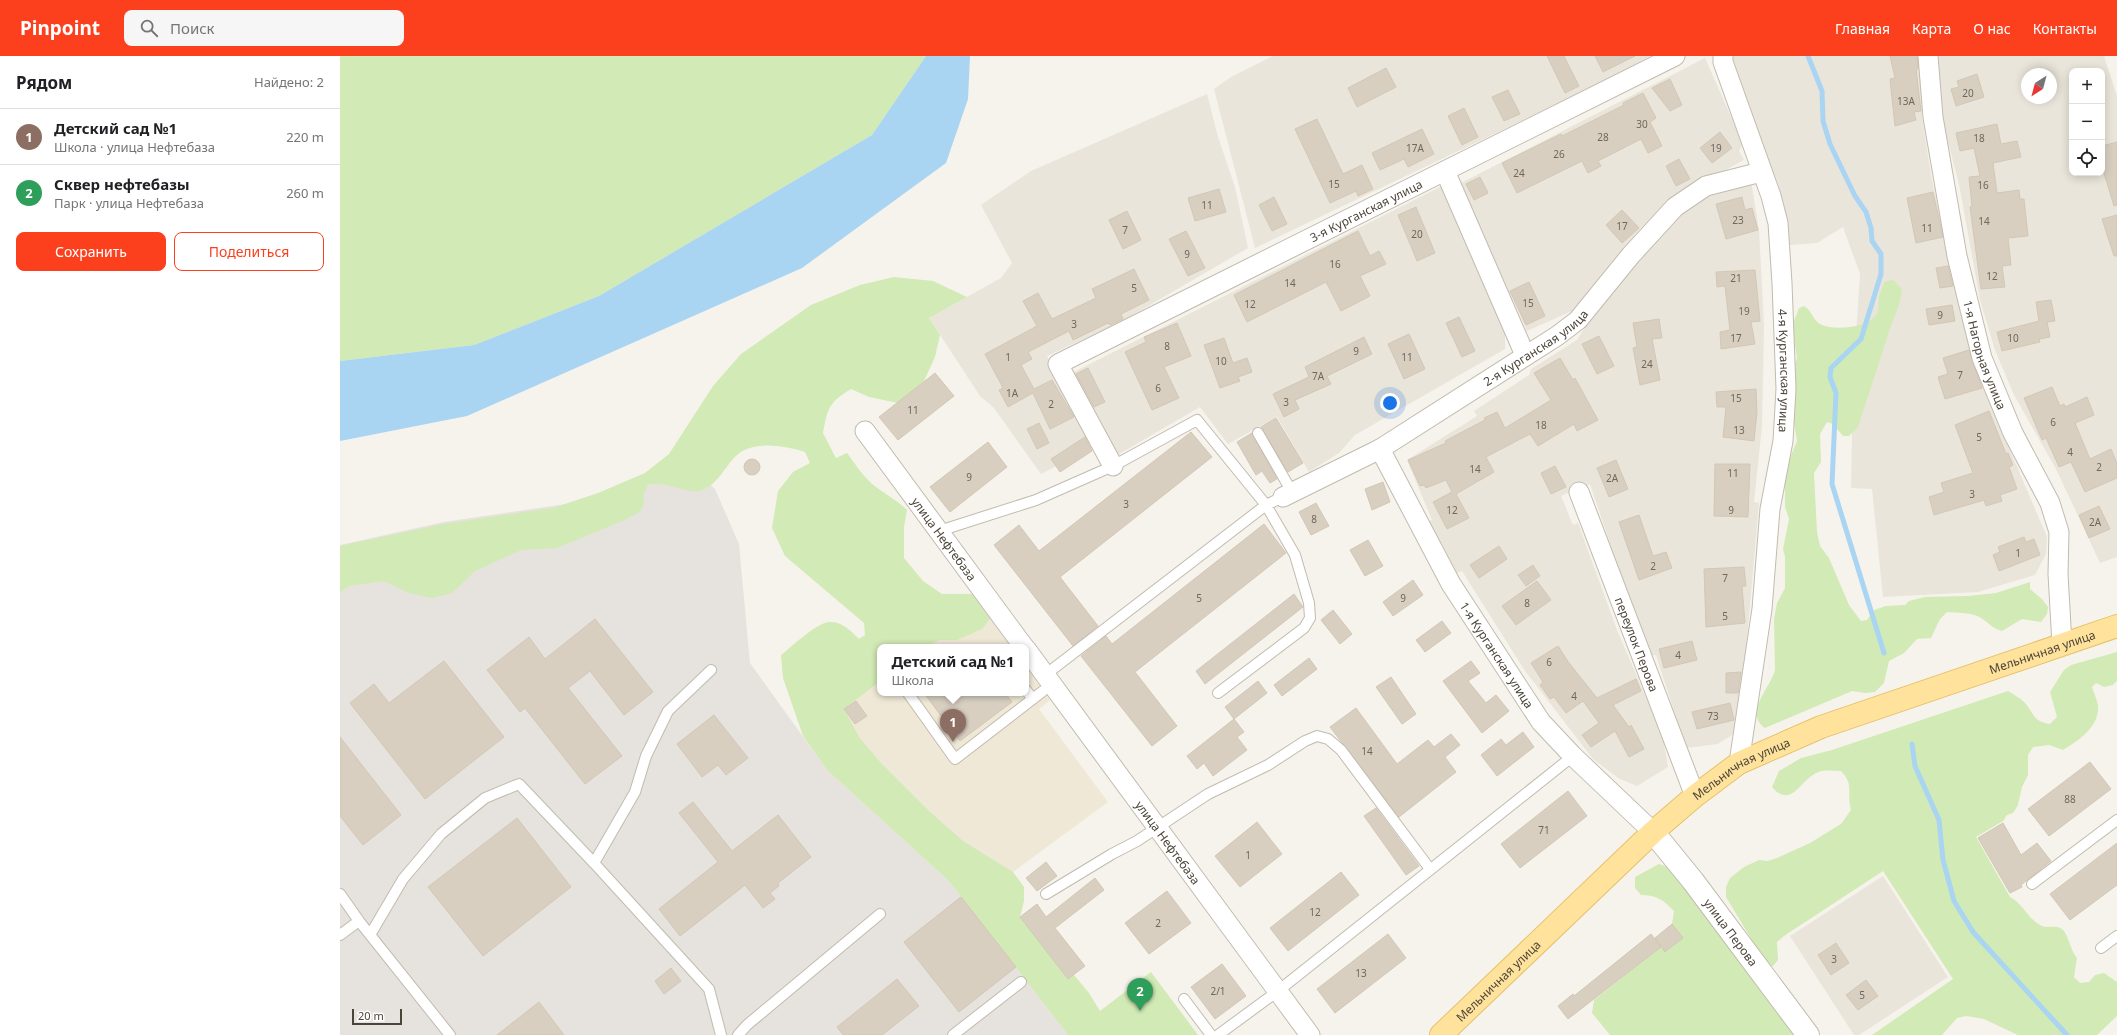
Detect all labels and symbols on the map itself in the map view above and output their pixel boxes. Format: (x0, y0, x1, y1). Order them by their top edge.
north arrow (2021, 68, 2057, 104)
house number: 20 (1962, 86, 1974, 100)
house number: 13А (1897, 94, 1916, 108)
house number: 30 (1636, 117, 1648, 131)
house number: 28 (1597, 130, 1609, 144)
house number: 18 (1973, 131, 1985, 145)
house number: 17А (1406, 141, 1425, 155)
house number: 19 (1710, 141, 1722, 155)
house number: 26 (1553, 147, 1565, 161)
house number: 24 (1513, 166, 1525, 180)
street label: 3-я Курганская улица (1307, 175, 1425, 246)
house number: 15 (1328, 177, 1340, 191)
house number: 16 (1977, 178, 1989, 192)
house number: 11 (1201, 198, 1213, 212)
house number: 23 (1732, 213, 1744, 227)
house number: 14 (1978, 214, 1990, 228)
house number: 17 (1616, 219, 1628, 233)
house number: 11 (1921, 221, 1933, 235)
house number: 7 (1122, 223, 1128, 237)
house number: 20 (1411, 227, 1423, 241)
house number: 9 (1184, 247, 1190, 261)
house number: 16 (1329, 257, 1341, 271)
house number: 12 (1986, 269, 1998, 283)
house number: 21 (1730, 271, 1742, 285)
house number: 14 (1284, 276, 1296, 290)
house number: 5 (1131, 281, 1137, 295)
house number: 15 (1522, 296, 1534, 310)
house number: 12 (1244, 297, 1256, 311)
street label: 1-я Нагорная улица (1960, 298, 2011, 412)
house number: 19 (1738, 304, 1750, 318)
street label: 2-я Курганская улица (1480, 306, 1592, 390)
street label: 4-я Курганская улица (1774, 308, 1795, 433)
house number: 9 (1937, 308, 1943, 322)
house number: 3 (1071, 317, 1077, 331)
house number: 17 (1730, 331, 1742, 345)
house number: 10 (2007, 331, 2019, 345)
house number: 8 (1164, 339, 1170, 353)
house number: 9 (1353, 344, 1359, 358)
house number: 1 (1005, 350, 1011, 364)
house number: 11 (1401, 350, 1413, 364)
house number: 10 (1215, 354, 1227, 368)
house number: 24 (1641, 357, 1653, 371)
house number: 7 (1957, 368, 1963, 382)
house number: 7А (1312, 369, 1325, 383)
house number: 6 (1155, 381, 1161, 395)
house number: 1А (1006, 386, 1019, 400)
house number: 15 (1730, 391, 1742, 405)
your location (1380, 393, 1400, 413)
house number: 3 (1283, 395, 1289, 409)
house number: 2 (1048, 397, 1054, 411)
house number: 11 (907, 403, 919, 417)
house number: 6 (2050, 415, 2056, 429)
house number: 18 (1535, 418, 1547, 432)
house number: 13 (1733, 423, 1745, 437)
house number: 5 (1976, 430, 1982, 444)
house number: 4 (2067, 445, 2073, 459)
house number: 2 (2096, 460, 2102, 474)
house number: 14 (1469, 462, 1481, 476)
house number: 11 (1727, 466, 1739, 480)
house number: 9 (966, 470, 972, 484)
house number: 2А (1606, 471, 1619, 485)
house number: 3 (1969, 487, 1975, 501)
street label: улица Нефтебаза (908, 494, 981, 584)
house number: 3 (1123, 497, 1129, 511)
house number: 12 (1446, 503, 1458, 517)
house number: 9 (1728, 503, 1734, 517)
house number: 8 (1311, 512, 1317, 526)
house number: 2А (2089, 515, 2102, 529)
house number: 1 (2015, 546, 2021, 560)
house number: 2 (1650, 559, 1656, 573)
house number: 7 (1722, 571, 1728, 585)
house number: 5 (1196, 591, 1202, 605)
house number: 9 (1400, 591, 1406, 605)
street label: переулок Перова (1611, 595, 1663, 694)
house number: 8 (1524, 596, 1530, 610)
street label: 1-я Курганская улица (1456, 598, 1538, 711)
house number: 5 (1722, 609, 1728, 623)
street label: Мельничная улица (1987, 626, 2097, 678)
house number: 4 (1675, 648, 1681, 662)
house number: 6 (1546, 655, 1552, 669)
house number: 4 (1571, 689, 1577, 703)
pin: 1 (940, 709, 966, 742)
house number: 73 (1707, 709, 1719, 723)
street label: Мельничная улица (1689, 733, 1793, 804)
house number: 14 (1361, 744, 1373, 758)
house number: 88 (2064, 792, 2076, 806)
street label: улица Нефтебаза (1132, 797, 1205, 888)
house number: 71 (1538, 823, 1550, 837)
house number: 1 (1245, 848, 1251, 862)
street label: улица Перова (1700, 895, 1762, 969)
house number: 12 (1309, 905, 1321, 919)
house number: 2 (1155, 916, 1161, 930)
street label: Мельничная улица (1452, 936, 1544, 1025)
house number: 3 (1831, 952, 1837, 966)
house number: 13 (1355, 966, 1367, 980)
pin: 2 (1127, 978, 1153, 1011)
house number: 2/1 (1210, 984, 1226, 998)
house number: 5 (1859, 988, 1865, 1002)
scale bar (352, 1007, 402, 1026)

